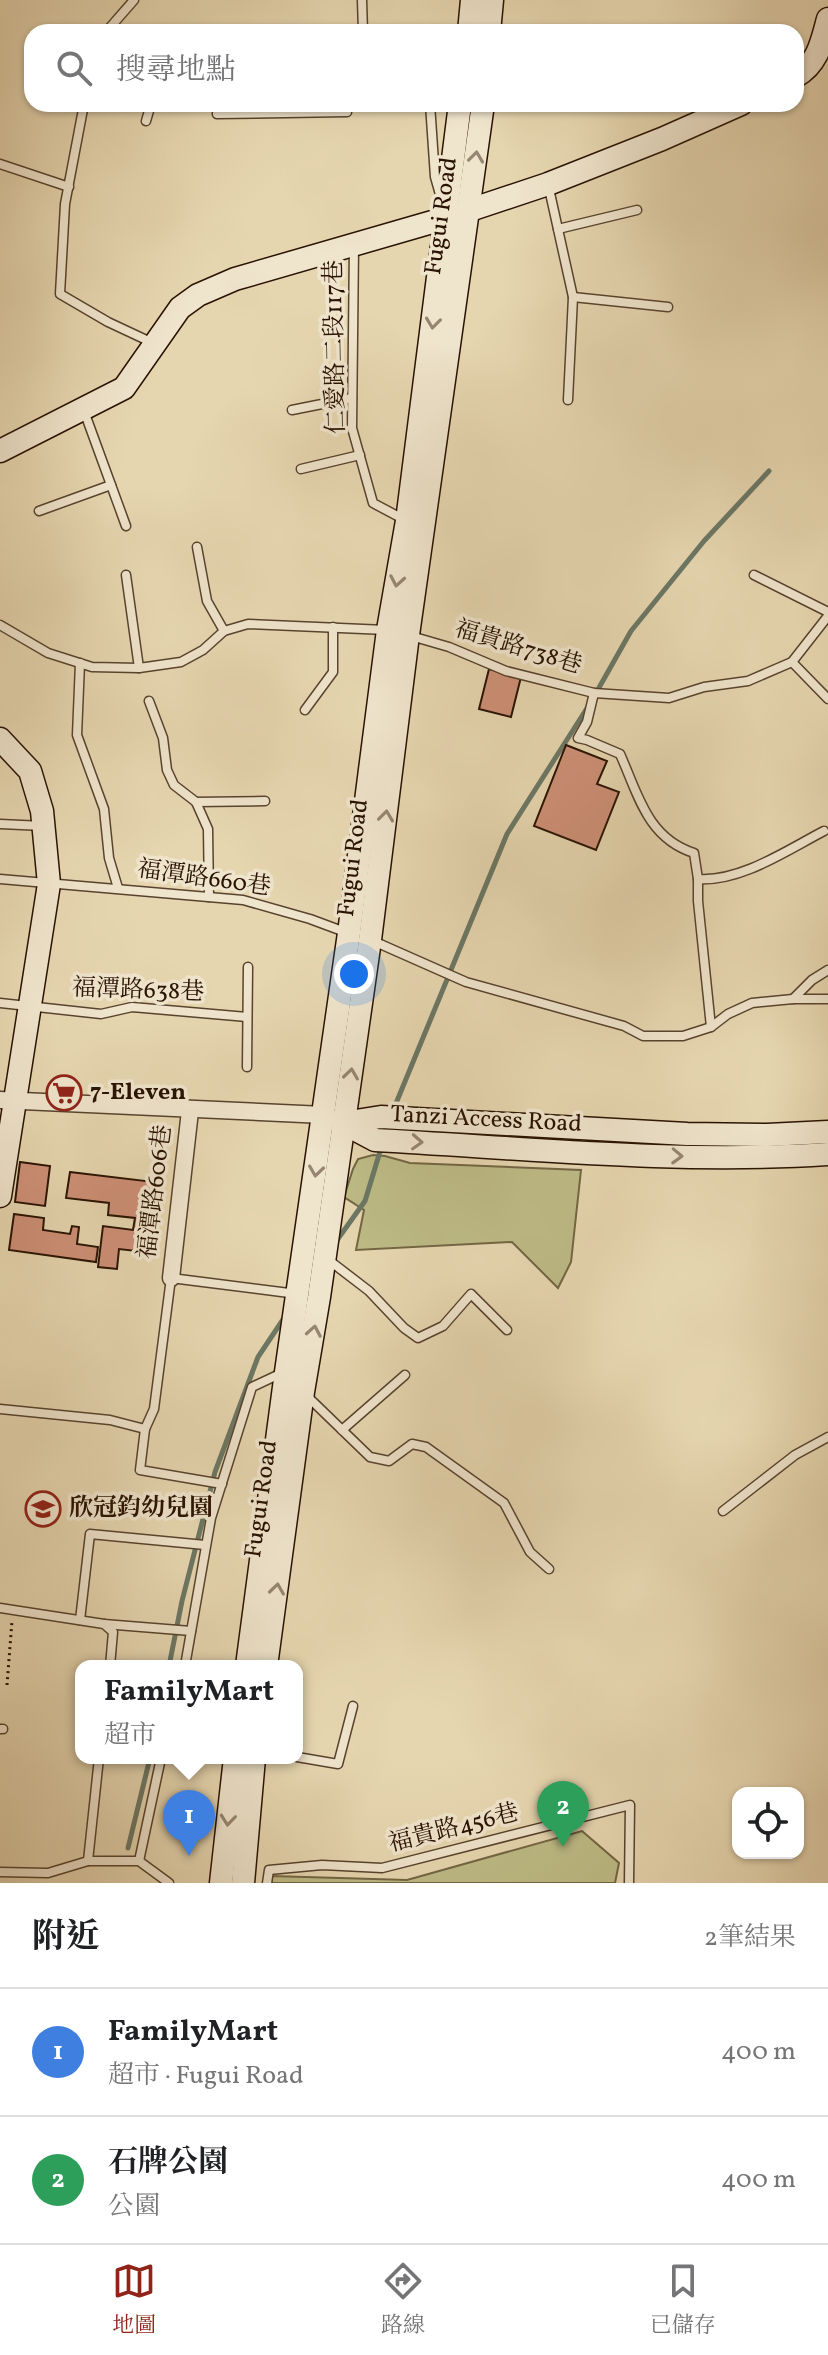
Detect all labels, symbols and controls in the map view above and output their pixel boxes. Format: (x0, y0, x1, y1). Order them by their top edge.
search box (24, 24, 804, 112)
icon: search (52, 46, 96, 90)
text: 搜尋地點 (116, 50, 236, 92)
one-way arrow (467, 151, 484, 164)
street label: Fugui Road (417, 155, 467, 277)
street label: 仁愛路二段117巷 (317, 260, 355, 434)
one-way arrow (425, 316, 442, 330)
one-way arrow (389, 574, 406, 587)
street label: 福貴路738巷 (450, 613, 586, 683)
street label: Fugui Road (330, 797, 378, 919)
one-way arrow (377, 810, 394, 823)
street label: 福潭路660巷 (135, 853, 273, 905)
your location (334, 954, 374, 994)
street label: 福潭路638巷 (71, 972, 205, 1010)
one-way arrow (342, 1067, 359, 1081)
supermarket icon: 7-Eleven (45, 1074, 83, 1112)
place label: 7-Eleven (90, 1076, 186, 1110)
street label: Tanzi Access Road (389, 1098, 583, 1142)
street label: 福潭路606巷 (131, 1123, 181, 1261)
one-way arrow (411, 1134, 424, 1151)
one-way arrow (671, 1147, 684, 1164)
one-way arrow (308, 1164, 325, 1178)
one-way arrow (304, 1325, 321, 1338)
street label: Fugui Road (237, 1438, 287, 1560)
school or university icon: 欣冠鈞幼兒園 (24, 1490, 62, 1528)
place label: 欣冠鈞幼兒園 (69, 1492, 213, 1526)
one-way arrow (268, 1582, 285, 1595)
popup (75, 1660, 303, 1764)
text: FamilyMart (104, 1671, 274, 1713)
text: 超市 (104, 1718, 156, 1754)
pin: 2 (537, 1781, 589, 1847)
map controls (732, 1787, 804, 1859)
button: locate (732, 1787, 804, 1859)
pin: 1 (163, 1790, 215, 1856)
street label: 福貴路456巷 (385, 1796, 523, 1862)
one-way arrow (219, 1814, 236, 1827)
text: 附近 (32, 1915, 100, 1962)
text: 2筆結果 (704, 1920, 796, 1956)
text: FamilyMart (108, 2011, 278, 2053)
text: 1 (53, 2034, 63, 2070)
text: 400 m (721, 2034, 796, 2070)
text: 超市 · Fugui Road (108, 2058, 304, 2094)
text: 石牌公園 (108, 2142, 228, 2184)
text: 2 (51, 2162, 65, 2198)
text: 400 m (721, 2162, 796, 2198)
text: 公園 (108, 2189, 160, 2225)
tab: 地圖 (112, 2259, 156, 2342)
tab: 路線 (381, 2259, 425, 2342)
tab: 已儲存 (650, 2259, 716, 2342)

